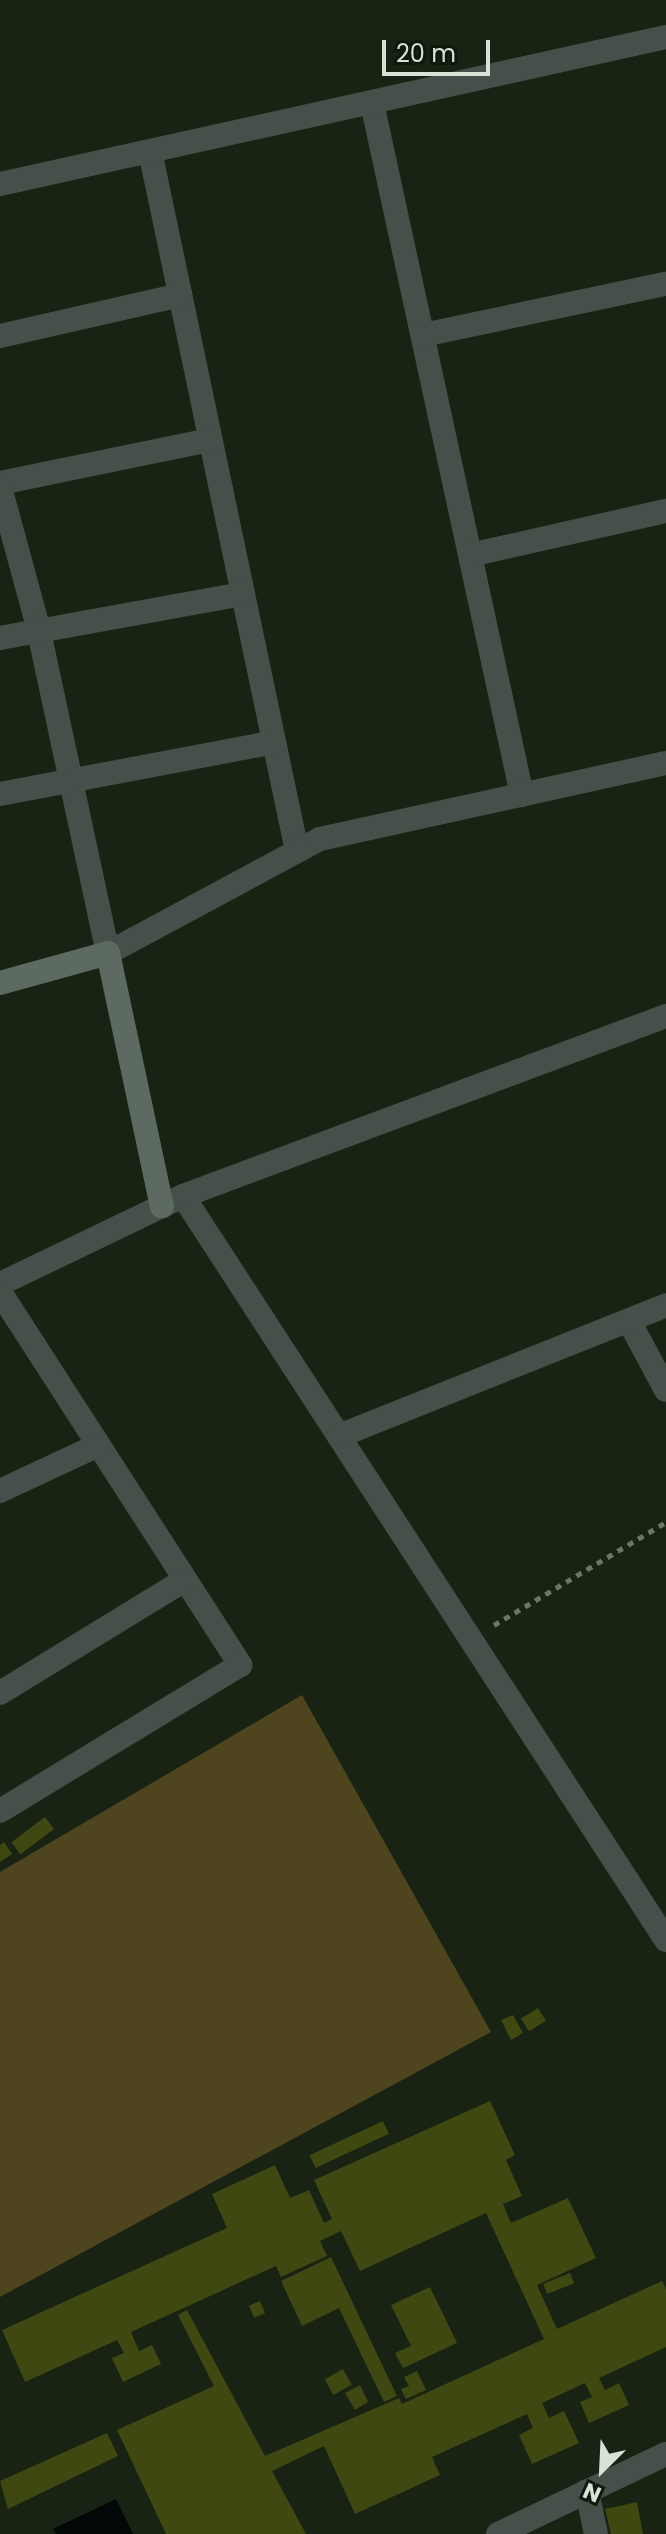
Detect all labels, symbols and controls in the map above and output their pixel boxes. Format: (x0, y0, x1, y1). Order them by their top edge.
scale bar (386, 24, 494, 74)
text: 20 m (396, 37, 456, 70)
north arrow (562, 2430, 642, 2510)
text: N (578, 2475, 606, 2510)

